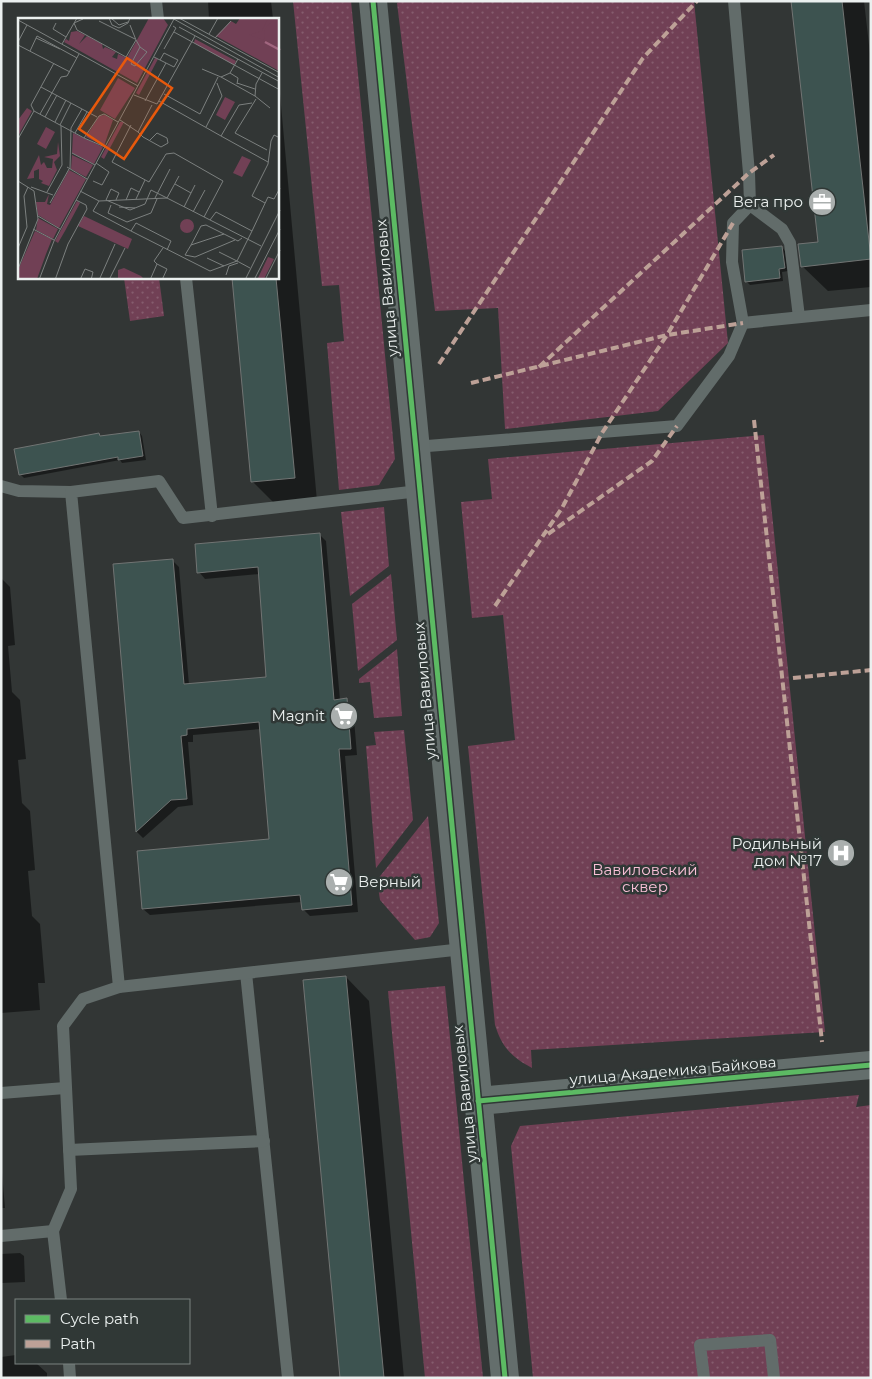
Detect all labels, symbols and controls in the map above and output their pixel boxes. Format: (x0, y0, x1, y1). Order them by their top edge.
inset map (18, 18, 279, 279)
office icon: Вега про (807, 187, 837, 217)
place label: Вега про (733, 192, 803, 211)
street label: улица Вавиловых (371, 218, 402, 359)
street label: улица Вавиловых (409, 621, 440, 762)
supermarket icon: Magnit (329, 701, 359, 731)
place label: Magnit (271, 706, 325, 725)
place label: Родильный дом №17 (732, 834, 822, 870)
hospital icon: Родильный дом №17 (826, 838, 856, 868)
park label: Вавиловский сквер (592, 860, 698, 896)
supermarket icon: Верный (324, 867, 354, 897)
place label: Верный (358, 872, 421, 891)
street label: улица Вавиловых (448, 1024, 481, 1165)
street label: улица Академика Байкова (568, 1052, 777, 1089)
legend (15, 1299, 190, 1364)
text: Cycle path (60, 1309, 139, 1328)
text: Path (60, 1334, 96, 1353)

